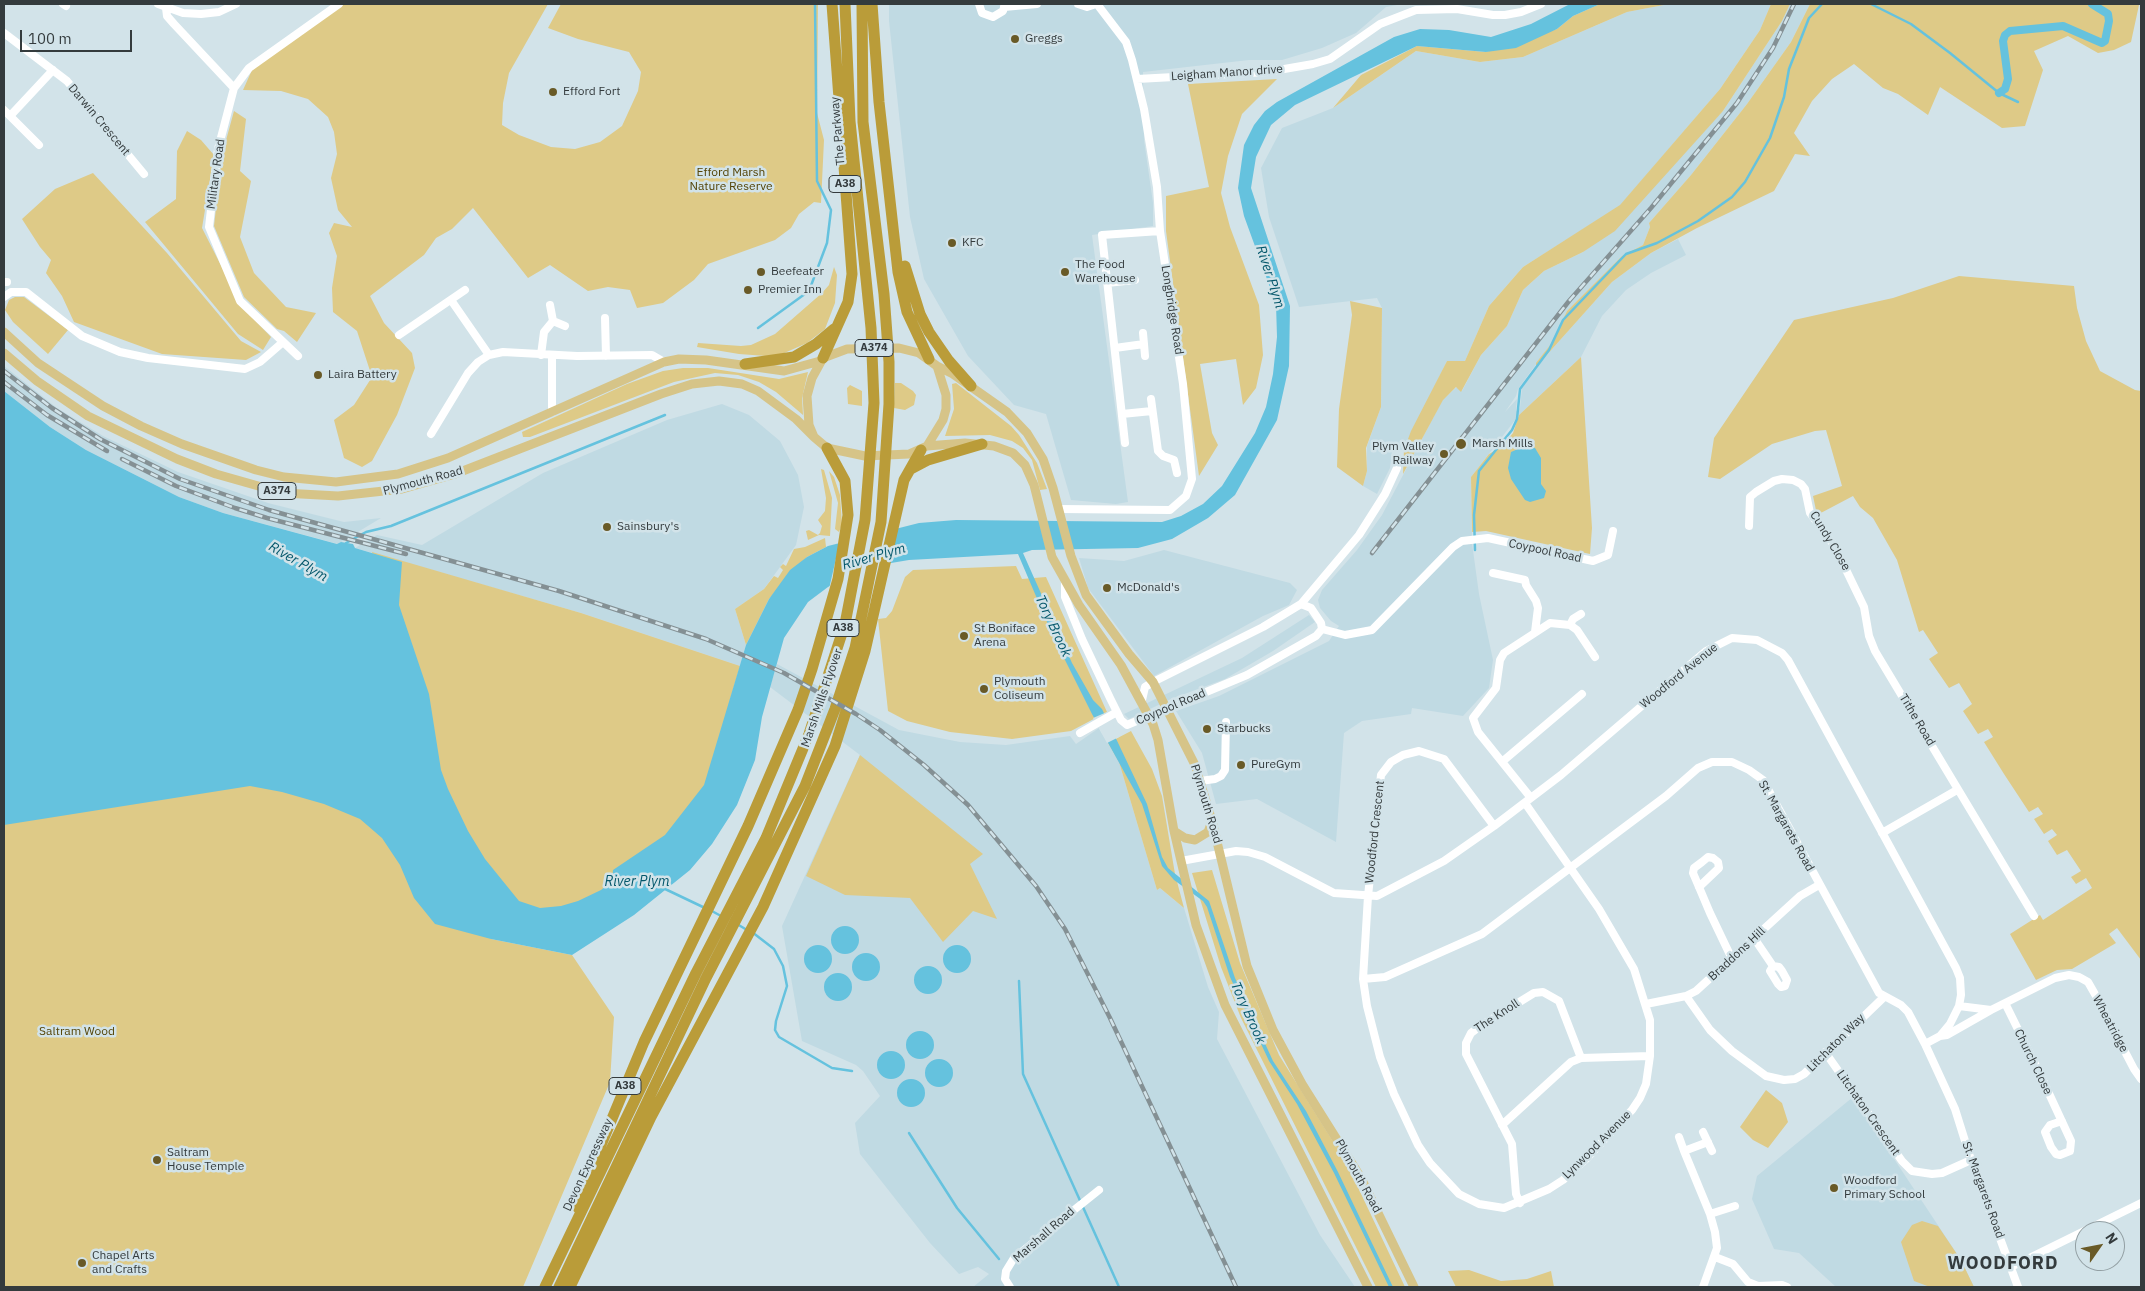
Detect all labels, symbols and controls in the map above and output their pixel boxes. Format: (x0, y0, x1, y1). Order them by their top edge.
scale bar (22, 20, 135, 52)
text: 100 m (28, 29, 72, 48)
place label: Greggs (1025, 32, 1063, 46)
marker: Greggs (1009, 33, 1021, 45)
street label: Leigham Manor drive (1171, 62, 1283, 84)
street label: Darwin Crescent (65, 81, 133, 159)
place label: Efford Fort (563, 85, 620, 99)
marker: Efford Fort (547, 86, 559, 98)
street label: The Parkway (828, 96, 848, 166)
street label: Military Road (204, 138, 228, 210)
park label: Efford Marsh Nature Reserve (689, 166, 773, 194)
road number: A38 (829, 175, 861, 192)
place label: KFC (962, 236, 984, 250)
marker: KFC (946, 237, 958, 249)
water label: River Plym (1252, 243, 1288, 311)
place label: The Food Warehouse (1075, 258, 1136, 286)
street label: Longbridge Road (1158, 264, 1186, 356)
place label: Beefeater (771, 265, 824, 279)
marker: Beefeater (755, 266, 767, 278)
marker: The Food Warehouse (1059, 266, 1071, 278)
place label: Premier Inn (758, 283, 822, 297)
marker: Premier Inn (742, 284, 754, 296)
road number: A374 (855, 339, 893, 356)
place label: Laira Battery (328, 368, 397, 382)
marker: Laira Battery (312, 369, 324, 381)
marker: Marsh Mills (1454, 437, 1468, 451)
place label: Marsh Mills (1472, 437, 1533, 451)
place label: Plym Valley Railway (1372, 440, 1434, 468)
marker: Plym Valley Railway (1438, 448, 1450, 460)
street label: Plymouth Road (382, 463, 464, 499)
road number: A374 (258, 482, 296, 500)
street label: Cundy Close (1807, 509, 1853, 573)
place label: Sainsbury's (617, 520, 679, 534)
marker: Sainsbury's (601, 521, 613, 533)
street label: Coypool Road (1507, 536, 1583, 566)
water label: River Plym (266, 538, 330, 586)
water label: River Plym (840, 540, 908, 574)
place label: McDonald's (1117, 581, 1180, 595)
marker: McDonald's (1101, 582, 1113, 594)
water label: Tory Brook (1031, 592, 1075, 660)
road number: A38 (827, 620, 859, 636)
place label: St Boniface Arena (974, 622, 1035, 650)
marker: St Boniface Arena (958, 630, 970, 642)
street label: Woodford Avenue (1637, 640, 1721, 712)
street label: Marsh Mills Flyover (798, 647, 846, 749)
place label: Plymouth Coliseum (994, 675, 1045, 703)
marker: Plymouth Coliseum (978, 683, 990, 695)
street label: Coypool Road (1134, 686, 1208, 728)
street label: Tithe Road (1896, 691, 1938, 749)
place label: Starbucks (1217, 722, 1271, 736)
marker: Starbucks (1201, 723, 1213, 735)
place label: PureGym (1251, 758, 1301, 772)
marker: PureGym (1235, 759, 1247, 771)
street label: Plymouth Road (1187, 763, 1225, 845)
street label: St. Margarets Road (1755, 778, 1817, 874)
street label: Woodford Crescent (1362, 780, 1388, 884)
water label: River Plym (604, 874, 670, 890)
street label: Braddons Hill (1706, 924, 1768, 984)
water label: Tory Brook (1227, 979, 1269, 1047)
street label: Wheatridge (2089, 993, 2131, 1055)
street label: The Knoll (1472, 996, 1522, 1036)
street label: Litchaton Way (1804, 1011, 1868, 1075)
park label: Saltram Wood (39, 1025, 115, 1039)
street label: Church Close (2011, 1027, 2055, 1097)
street label: Litchaton Crescent (1833, 1068, 1903, 1158)
road number: A38 (609, 1078, 641, 1094)
street label: Lynwood Avenue (1560, 1108, 1634, 1182)
street label: Devon Expressway (560, 1116, 616, 1214)
street label: Plymouth Road (1332, 1137, 1384, 1215)
street label: St. Margarets Road (1959, 1140, 2007, 1240)
place label: Saltram House Temple (167, 1146, 244, 1174)
marker: Saltram House Temple (151, 1154, 163, 1166)
place label: Woodford Primary School (1844, 1174, 1925, 1202)
marker: Woodford Primary School (1828, 1182, 1840, 1194)
street label: Marshall Road (1010, 1204, 1078, 1266)
north arrow (2075, 1221, 2125, 1271)
text: N (2101, 1229, 2122, 1248)
place label: Chapel Arts and Crafts (92, 1249, 155, 1277)
district label: WOODFORD (1947, 1253, 2059, 1275)
marker: Chapel Arts and Crafts (76, 1257, 88, 1269)

